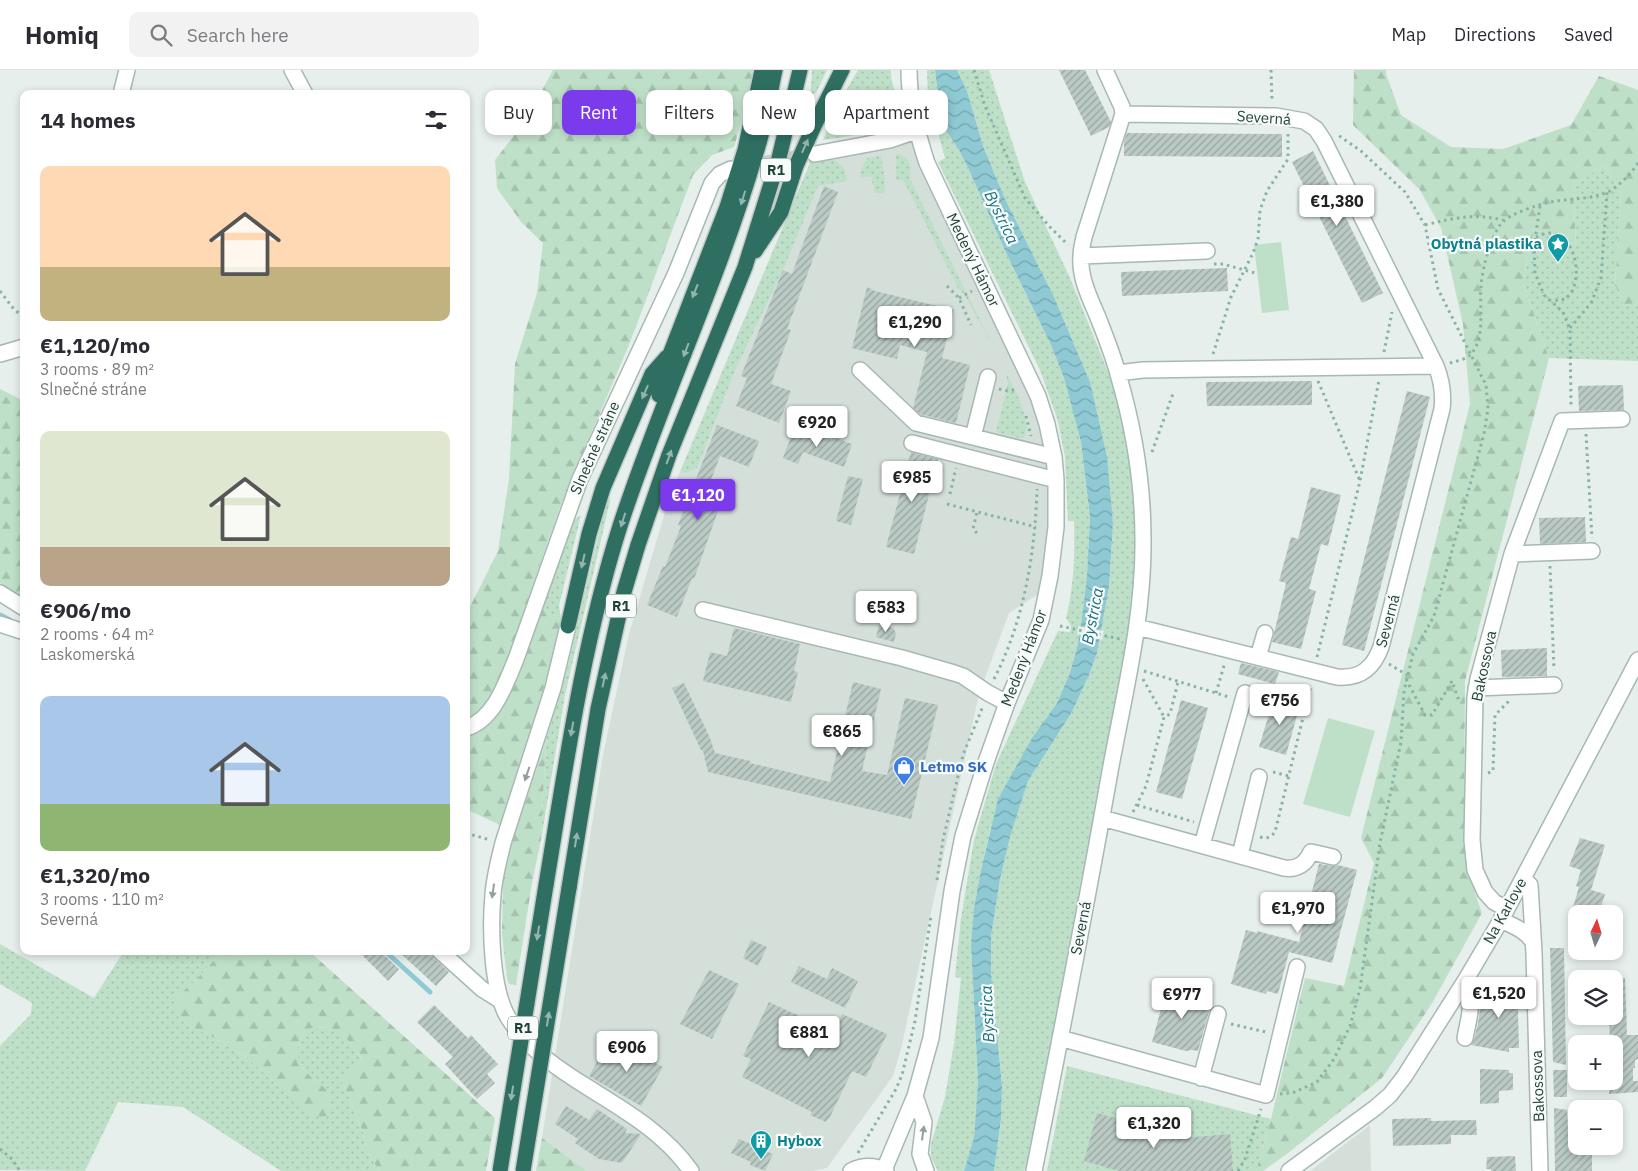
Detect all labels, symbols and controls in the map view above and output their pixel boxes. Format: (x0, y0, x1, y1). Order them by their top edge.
search box (129, 12, 479, 57)
text: Homiq (25, 19, 99, 51)
icon: search (147, 21, 175, 49)
text: Search here (187, 23, 289, 47)
text: Map (1391, 23, 1426, 46)
text: Directions (1454, 23, 1536, 46)
text: Saved (1564, 23, 1613, 46)
chip: Buy (485, 90, 552, 135)
chip: Rent (562, 90, 636, 135)
chip: Filters (646, 90, 733, 135)
chip: New (743, 90, 815, 135)
chip: Apartment (825, 90, 948, 135)
text: 14 homes (40, 106, 136, 134)
icon: filters (422, 106, 450, 134)
street label: Severná (1236, 106, 1292, 129)
one-way arrow (802, 139, 810, 153)
road number: R1 (761, 158, 791, 182)
pin: €1,380 (1296, 184, 1378, 227)
water label: Bystrica (981, 187, 1023, 247)
one-way arrow (738, 191, 746, 206)
text: €1,380 (1310, 191, 1364, 211)
icon: home (200, 199, 290, 289)
street label: Medený Hámor (942, 210, 1005, 310)
place icon: Obytná plastika (1546, 232, 1570, 263)
place label: Obytná plastika (1431, 234, 1542, 253)
one-way arrow (691, 284, 698, 299)
pin: €1,290 (874, 306, 956, 348)
text: €1,290 (888, 312, 942, 332)
text: €1,120/mo (40, 331, 150, 359)
one-way arrow (682, 343, 690, 358)
text: 3 rooms · 89 m² (40, 359, 154, 379)
text: Slnečné stráne (40, 379, 147, 399)
one-way arrow (640, 385, 648, 399)
street label: Slnečné stráne (566, 398, 624, 497)
pin: €920 (787, 406, 847, 448)
text: €920 (798, 412, 836, 432)
one-way arrow (665, 449, 673, 464)
pin: €985 (882, 460, 942, 503)
icon: home (200, 464, 290, 554)
text: €985 (893, 467, 931, 487)
pin: €1,120 (657, 478, 739, 521)
text: €1,120 (671, 485, 725, 505)
one-way arrow (618, 513, 626, 528)
one-way arrow (579, 553, 587, 568)
water label: Bystrica (1077, 586, 1107, 646)
pin: €583 (856, 590, 916, 633)
street label: Severná (1371, 592, 1404, 650)
road number: R1 (606, 594, 636, 618)
text: €906/mo (40, 596, 131, 624)
text: €583 (867, 597, 905, 617)
street label: Medený Hámor (996, 606, 1051, 709)
text: 2 rooms · 64 m² (40, 624, 154, 644)
street label: Bakossova (1467, 629, 1500, 703)
text: Laskomerská (40, 644, 135, 664)
one-way arrow (600, 673, 608, 688)
pin: €756 (1250, 684, 1310, 726)
text: €756 (1261, 690, 1299, 710)
pin: €865 (812, 714, 872, 757)
one-way arrow (568, 721, 576, 737)
text: €865 (823, 721, 861, 741)
icon: home (200, 729, 290, 819)
shop icon: Letmo SK (892, 755, 916, 786)
place label: Letmo SK (920, 757, 988, 776)
one-way arrow (522, 767, 530, 782)
one-way arrow (573, 832, 581, 848)
text: €1,320/mo (40, 861, 150, 889)
street label: Na Karlove (1479, 874, 1531, 947)
one-way arrow (489, 883, 497, 899)
text: 3 rooms · 110 m² (40, 889, 164, 909)
pin: €1,970 (1257, 892, 1339, 934)
text: €1,970 (1271, 898, 1325, 918)
street label: Severná (1066, 899, 1095, 956)
north arrow (1568, 905, 1622, 960)
map controls (1568, 905, 1623, 1155)
text: Severná (40, 909, 98, 929)
one-way arrow (534, 925, 542, 941)
button: layers (1568, 970, 1623, 1025)
pin: €1,520 (1458, 976, 1540, 1019)
pin: €977 (1152, 978, 1212, 1020)
text: €1,520 (1472, 983, 1526, 1003)
text: €977 (1163, 984, 1201, 1004)
water label: Bystrica (976, 985, 998, 1043)
one-way arrow (544, 1011, 552, 1027)
road number: R1 (508, 1016, 538, 1040)
pin: €881 (779, 1016, 839, 1058)
text: €881 (790, 1022, 828, 1042)
pin: €906 (597, 1030, 657, 1073)
button: + (1568, 1035, 1623, 1090)
text: €906 (608, 1037, 646, 1057)
street label: Bakossova (1527, 1050, 1548, 1122)
one-way arrow (508, 1086, 516, 1102)
button: − (1568, 1100, 1623, 1155)
pin: €1,320 (1113, 1106, 1195, 1149)
text: €1,320 (1127, 1113, 1181, 1133)
one-way arrow (919, 1125, 927, 1141)
building icon: Hybox (749, 1129, 773, 1160)
place label: Hybox (777, 1131, 822, 1150)

